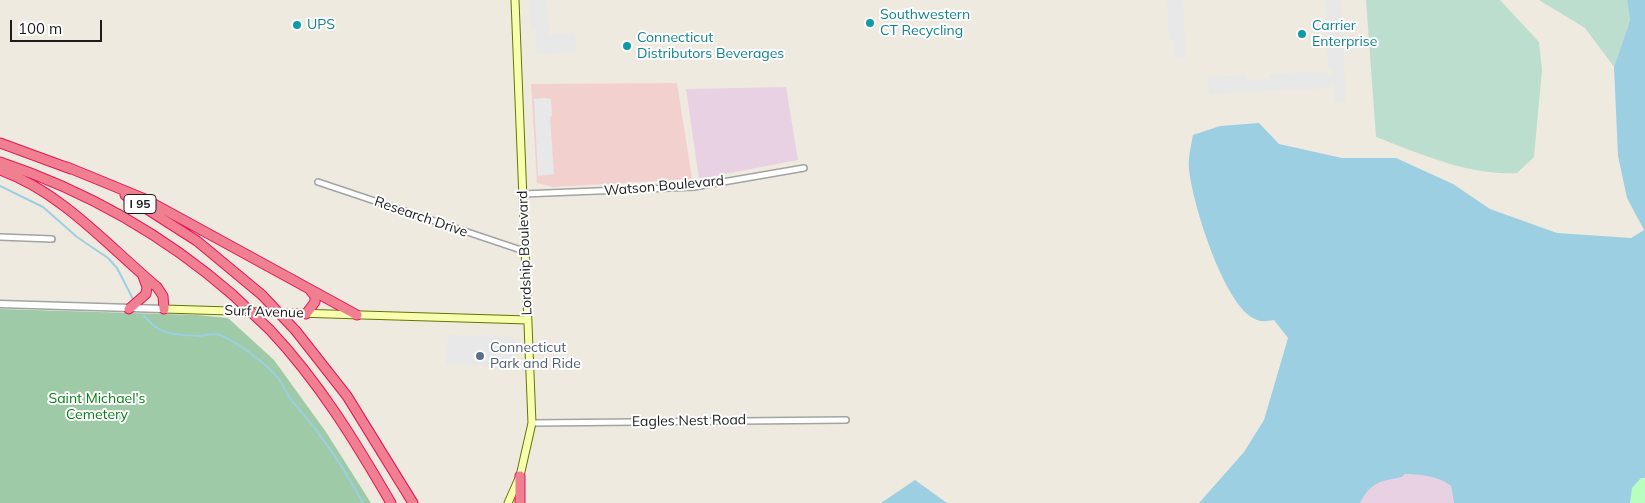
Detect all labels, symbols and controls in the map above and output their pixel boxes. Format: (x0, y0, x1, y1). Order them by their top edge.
place label: Southwestern CT Recycling (880, 7, 970, 40)
scale bar (12, 10, 105, 42)
place label: UPS (307, 17, 335, 33)
marker: Southwestern CT Recycling (864, 17, 876, 29)
place label: Carrier Enterprise (1312, 18, 1377, 50)
text: 100 m (18, 19, 62, 38)
marker: UPS (291, 19, 303, 31)
marker: Carrier Enterprise (1296, 28, 1308, 40)
place label: Connecticut Distributors Beverages (637, 30, 784, 62)
marker: Connecticut Distributors Beverages (621, 40, 633, 52)
street label: Watson Boulevard (603, 172, 725, 200)
street label: Lordship Boulevard (514, 190, 536, 316)
street label: Research Drive (372, 193, 470, 241)
road number: I 95 (124, 194, 156, 213)
street label: Surf Avenue (224, 302, 304, 322)
place label: Connecticut Park and Ride (490, 340, 581, 372)
marker: Connecticut Park and Ride (474, 350, 486, 362)
park label: Saint Michael's Cemetery (48, 391, 146, 424)
street label: Eagles Nest Road (632, 412, 746, 430)

